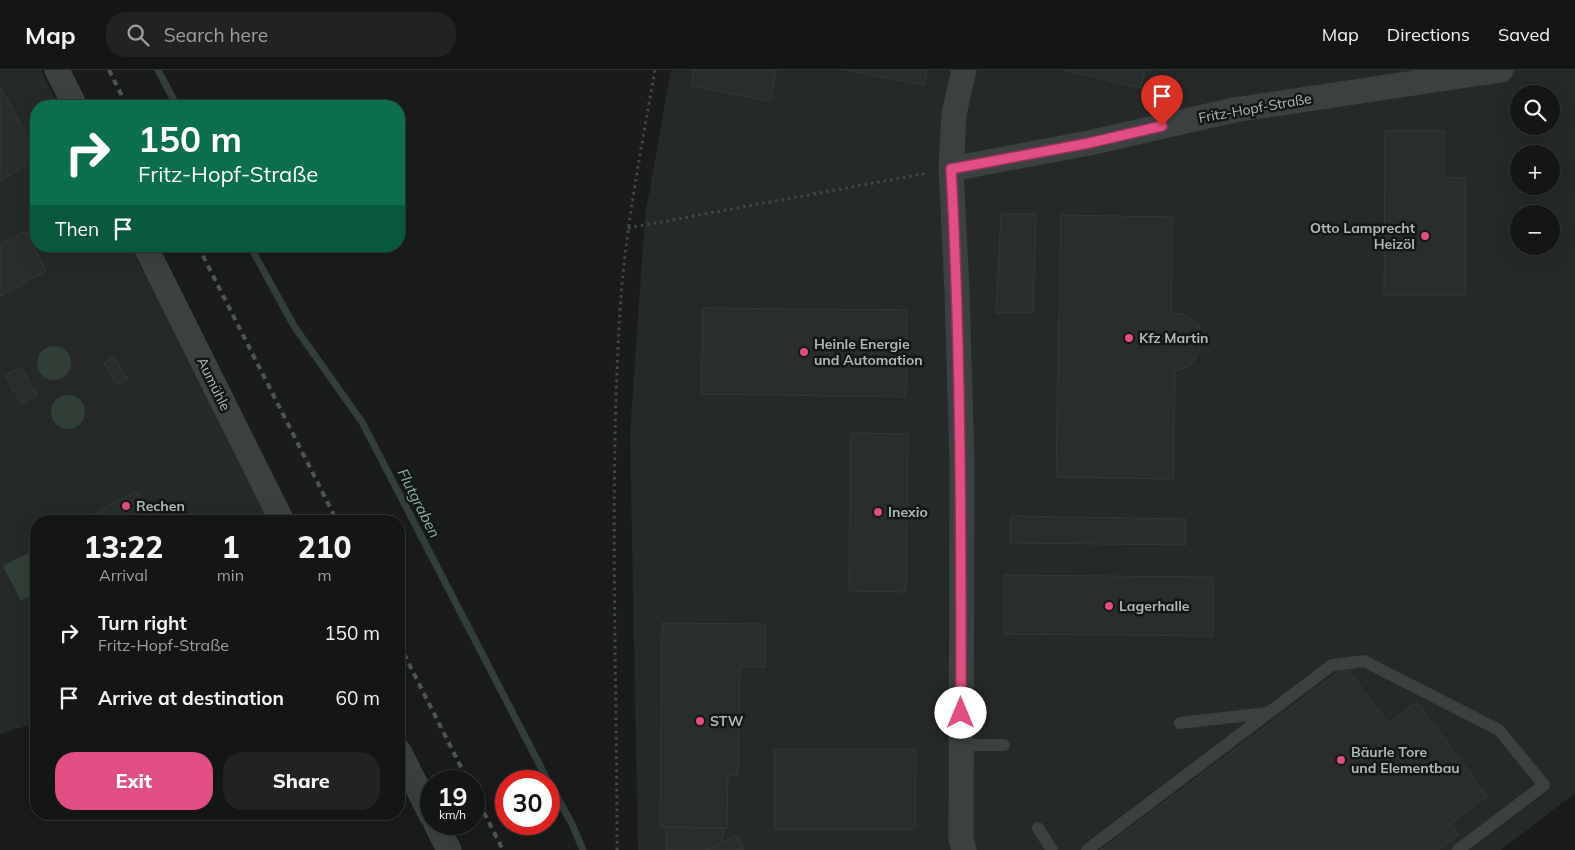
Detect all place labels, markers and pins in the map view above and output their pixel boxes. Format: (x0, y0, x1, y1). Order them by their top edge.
pin (1141, 75, 1183, 126)
place label: Otto Lamprecht Heizöl (1310, 219, 1416, 253)
marker: Otto Lamprecht Heizöl (1419, 230, 1431, 242)
place label: Kfz Martin (1139, 329, 1209, 347)
marker: Kfz Martin (1123, 332, 1135, 344)
place label: Heinle Energie und Automation (814, 335, 923, 369)
marker: Heinle Energie und Automation (798, 346, 810, 358)
place label: Rechen (136, 497, 185, 515)
marker: Rechen (120, 500, 132, 512)
place label: Inexio (888, 503, 928, 521)
marker: Inexio (872, 506, 884, 518)
place label: Lagerhalle (1119, 597, 1190, 615)
marker: Lagerhalle (1103, 600, 1115, 612)
place label: STW (710, 712, 744, 730)
marker: STW (694, 715, 706, 727)
place label: Bäurle Tore und Elementbau (1351, 743, 1460, 777)
marker: Bäurle Tore und Elementbau (1335, 754, 1347, 766)

